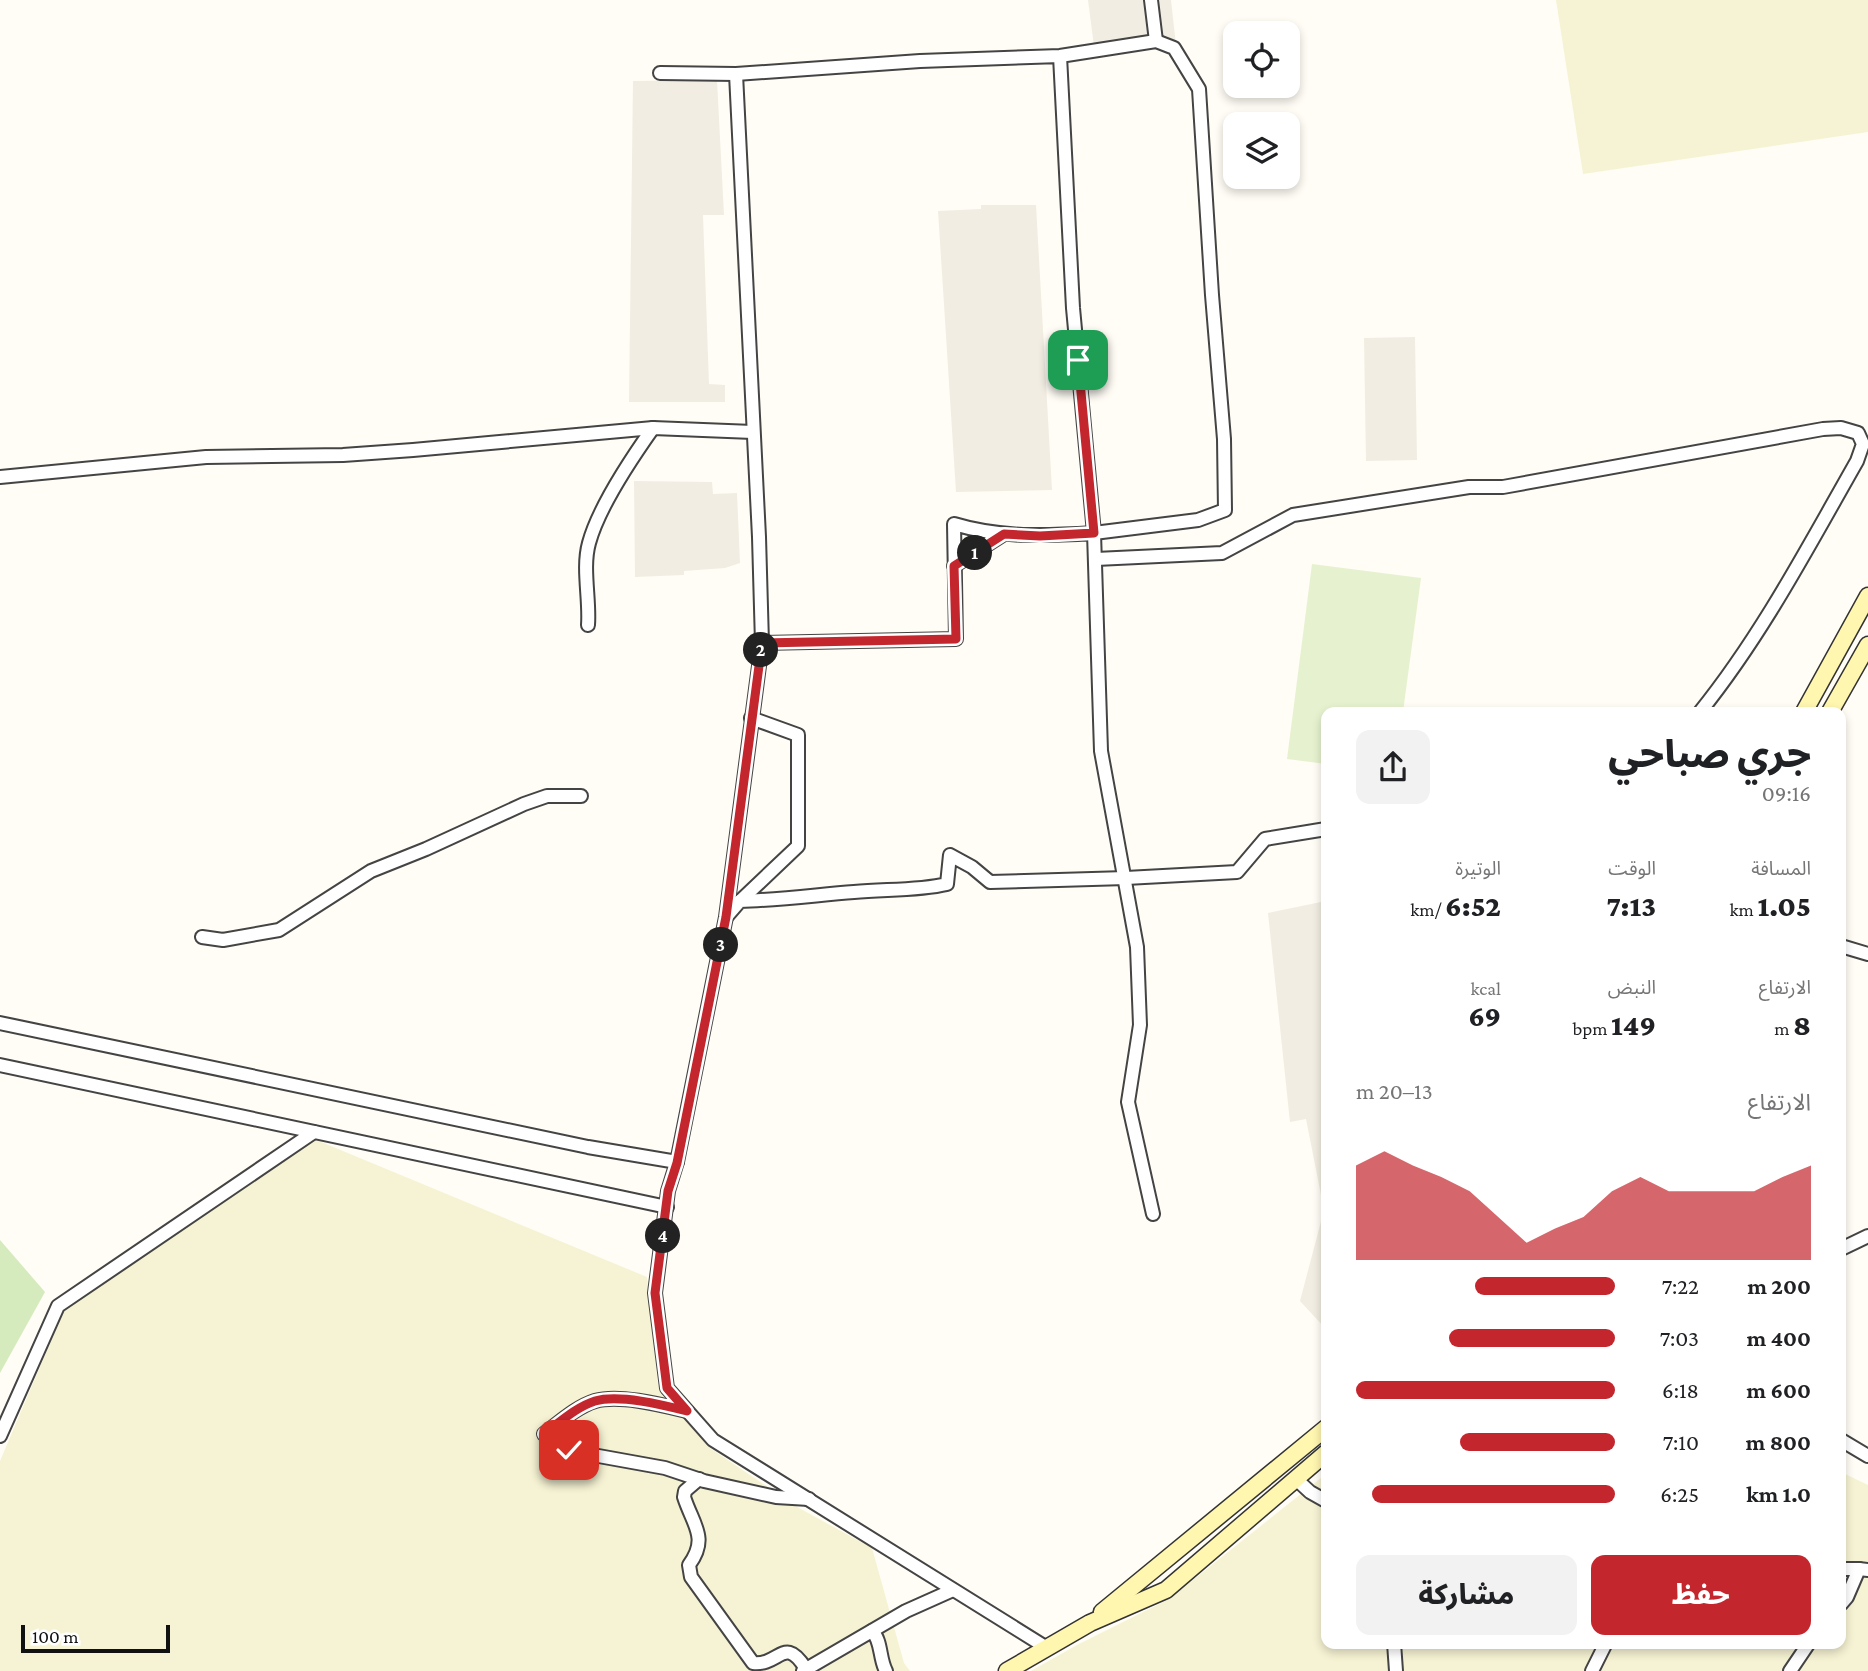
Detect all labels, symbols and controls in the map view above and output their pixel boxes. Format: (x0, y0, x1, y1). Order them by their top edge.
map controls (1223, 21, 1300, 189)
button: locate (1223, 21, 1300, 98)
button: layers (1223, 112, 1300, 189)
pin (1048, 330, 1108, 390)
icon: arrive (1059, 341, 1097, 379)
pin: 1 (958, 536, 992, 570)
text: 1 (971, 542, 978, 563)
pin: 2 (744, 632, 778, 668)
text: 2 (756, 639, 765, 660)
button: share (1356, 730, 1430, 804)
text: جري صباحي (1608, 733, 1811, 775)
text: 09:16 (1762, 780, 1811, 806)
text: الوتيرة (1455, 858, 1501, 879)
text: الوقت (1608, 858, 1656, 879)
text: المسافة (1751, 858, 1811, 879)
text: 6:52 (1445, 889, 1501, 922)
text: 7:13 (1606, 889, 1656, 922)
text: 1.05 (1757, 889, 1811, 922)
text: /km (1410, 899, 1445, 920)
text: km (1730, 899, 1757, 920)
pin: 3 (704, 928, 738, 962)
text: 3 (716, 934, 725, 955)
text: النبض (1608, 977, 1656, 998)
text: الارتفاع (1759, 977, 1811, 998)
text: kcal (1470, 978, 1501, 999)
text: 69 (1468, 999, 1501, 1032)
text: 149 (1611, 1008, 1656, 1041)
text: 8 (1793, 1008, 1811, 1041)
text: bpm (1572, 1018, 1611, 1039)
text: m (1774, 1018, 1793, 1039)
text: 13–20 m (1356, 1078, 1433, 1104)
text: الارتفاع (1748, 1089, 1811, 1115)
pin: 4 (646, 1218, 680, 1254)
text: 4 (657, 1225, 668, 1246)
text: 7:22 (1662, 1273, 1699, 1299)
text: 200 m (1747, 1273, 1811, 1299)
text: 7:03 (1660, 1325, 1699, 1351)
text: 400 m (1747, 1325, 1811, 1351)
text: 6:18 (1662, 1377, 1699, 1403)
text: 600 m (1747, 1377, 1811, 1403)
pin (539, 1420, 599, 1480)
text: 7:10 (1663, 1429, 1699, 1455)
text: 800 m (1746, 1429, 1811, 1455)
icon: check (550, 1431, 588, 1469)
text: 6:25 (1660, 1481, 1699, 1507)
text: 1.0 km (1746, 1481, 1811, 1507)
button: مشاركة (1356, 1555, 1577, 1635)
button: حفظ (1591, 1555, 1811, 1635)
scale bar (21, 1622, 170, 1654)
text: 100 m (32, 1626, 79, 1647)

